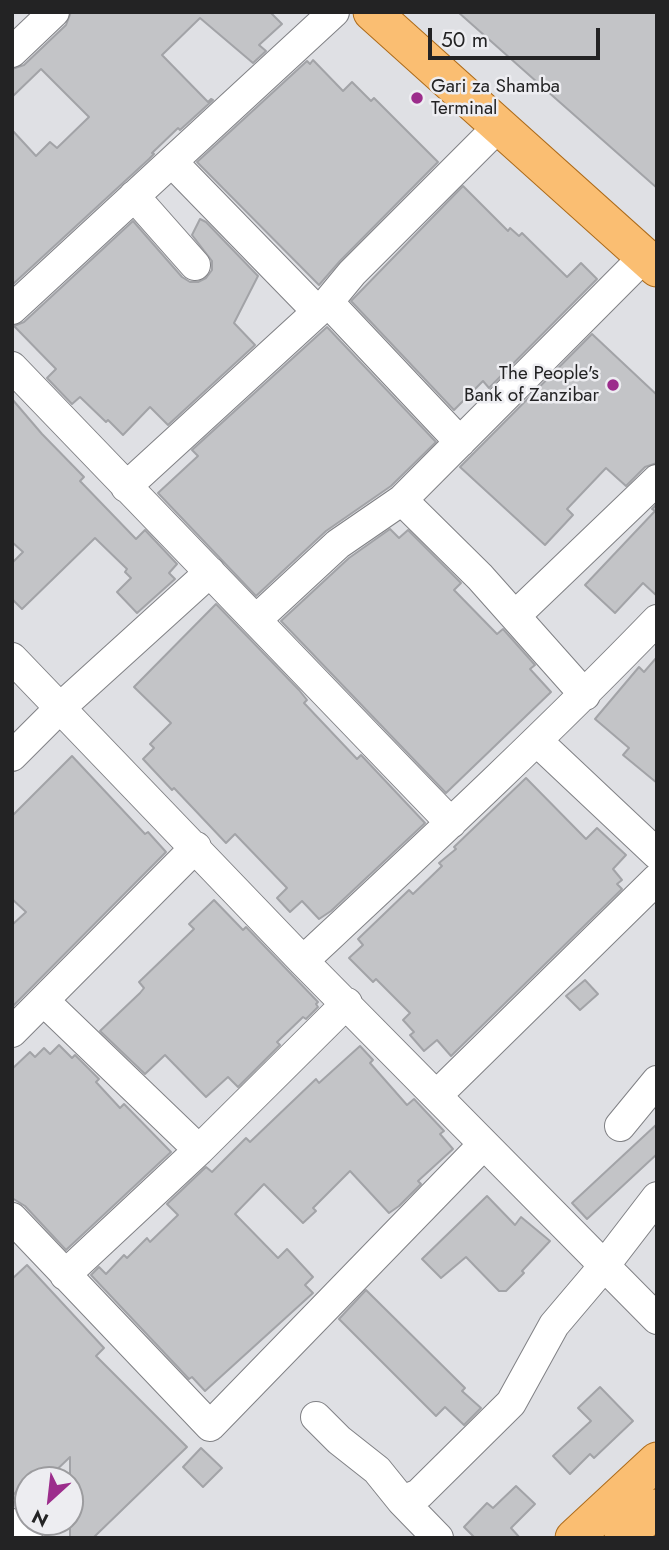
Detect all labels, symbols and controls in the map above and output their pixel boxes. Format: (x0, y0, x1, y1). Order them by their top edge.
scale bar (431, 14, 602, 58)
text: 50 m (441, 25, 488, 55)
place label: Gari za Shamba Terminal (431, 76, 560, 120)
marker: Gari za Shamba Terminal (409, 90, 425, 106)
place label: The People's Bank of Zanzibar (464, 363, 599, 407)
marker: The People's Bank of Zanzibar (605, 377, 621, 393)
north arrow (14, 1466, 84, 1536)
text: N (27, 1503, 53, 1534)

